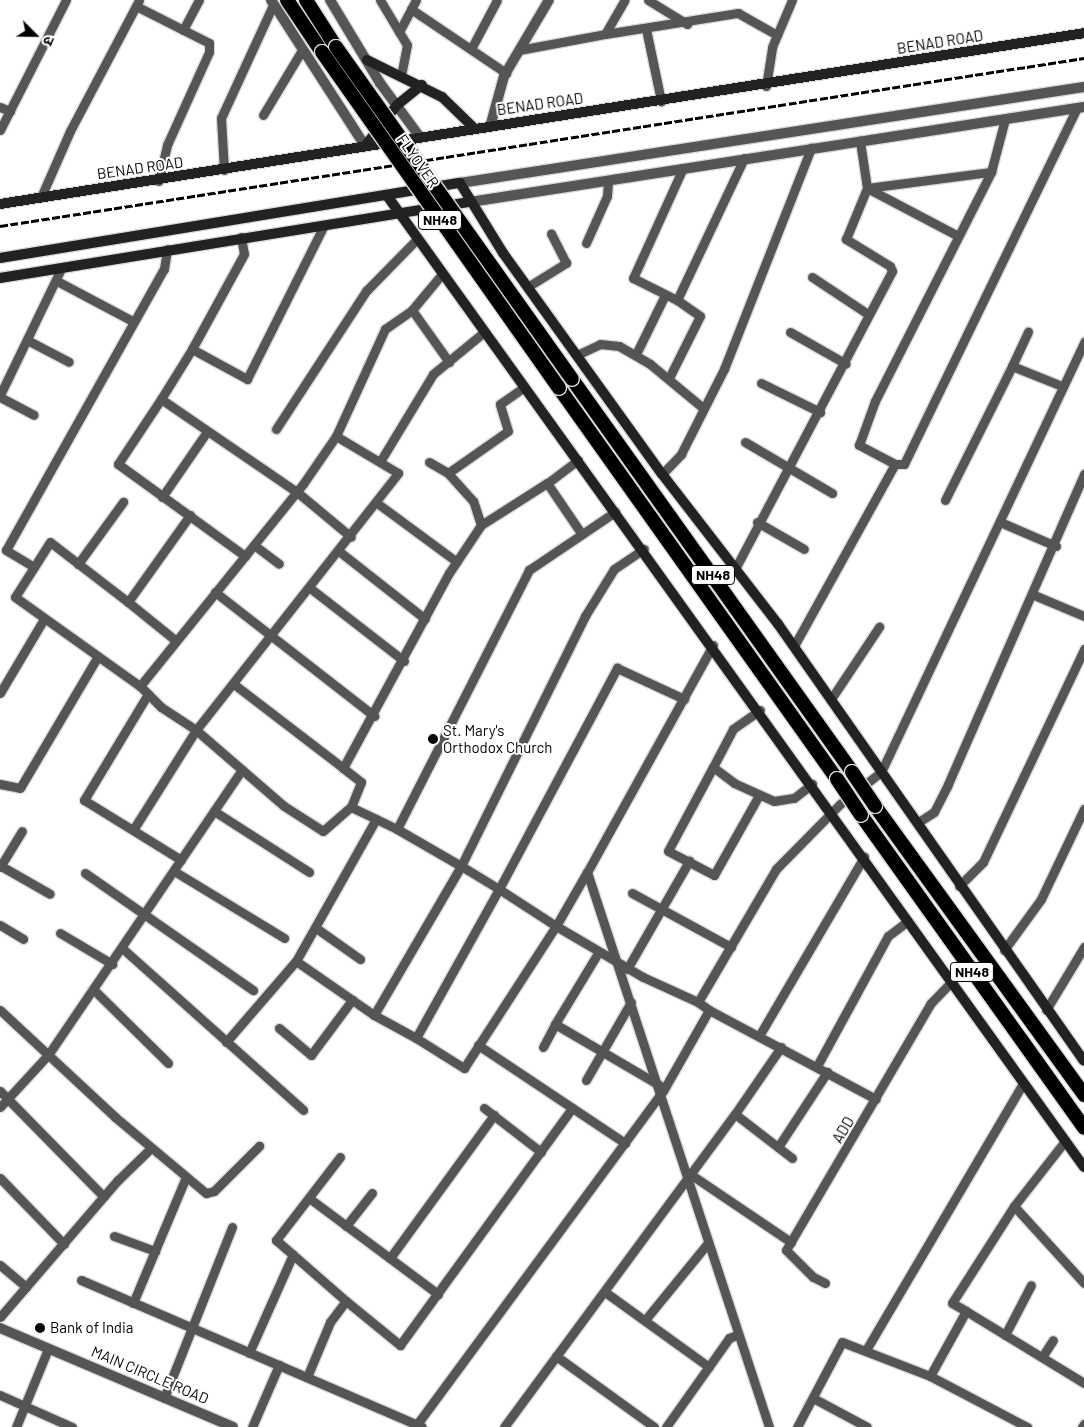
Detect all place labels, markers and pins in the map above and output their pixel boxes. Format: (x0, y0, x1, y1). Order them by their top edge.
place label: St. Mary's Orthodox Church (443, 721, 552, 756)
marker: St. Mary's Orthodox Church (427, 733, 439, 745)
place label: Bank of India (50, 1319, 134, 1337)
marker: Bank of India (34, 1322, 46, 1334)

